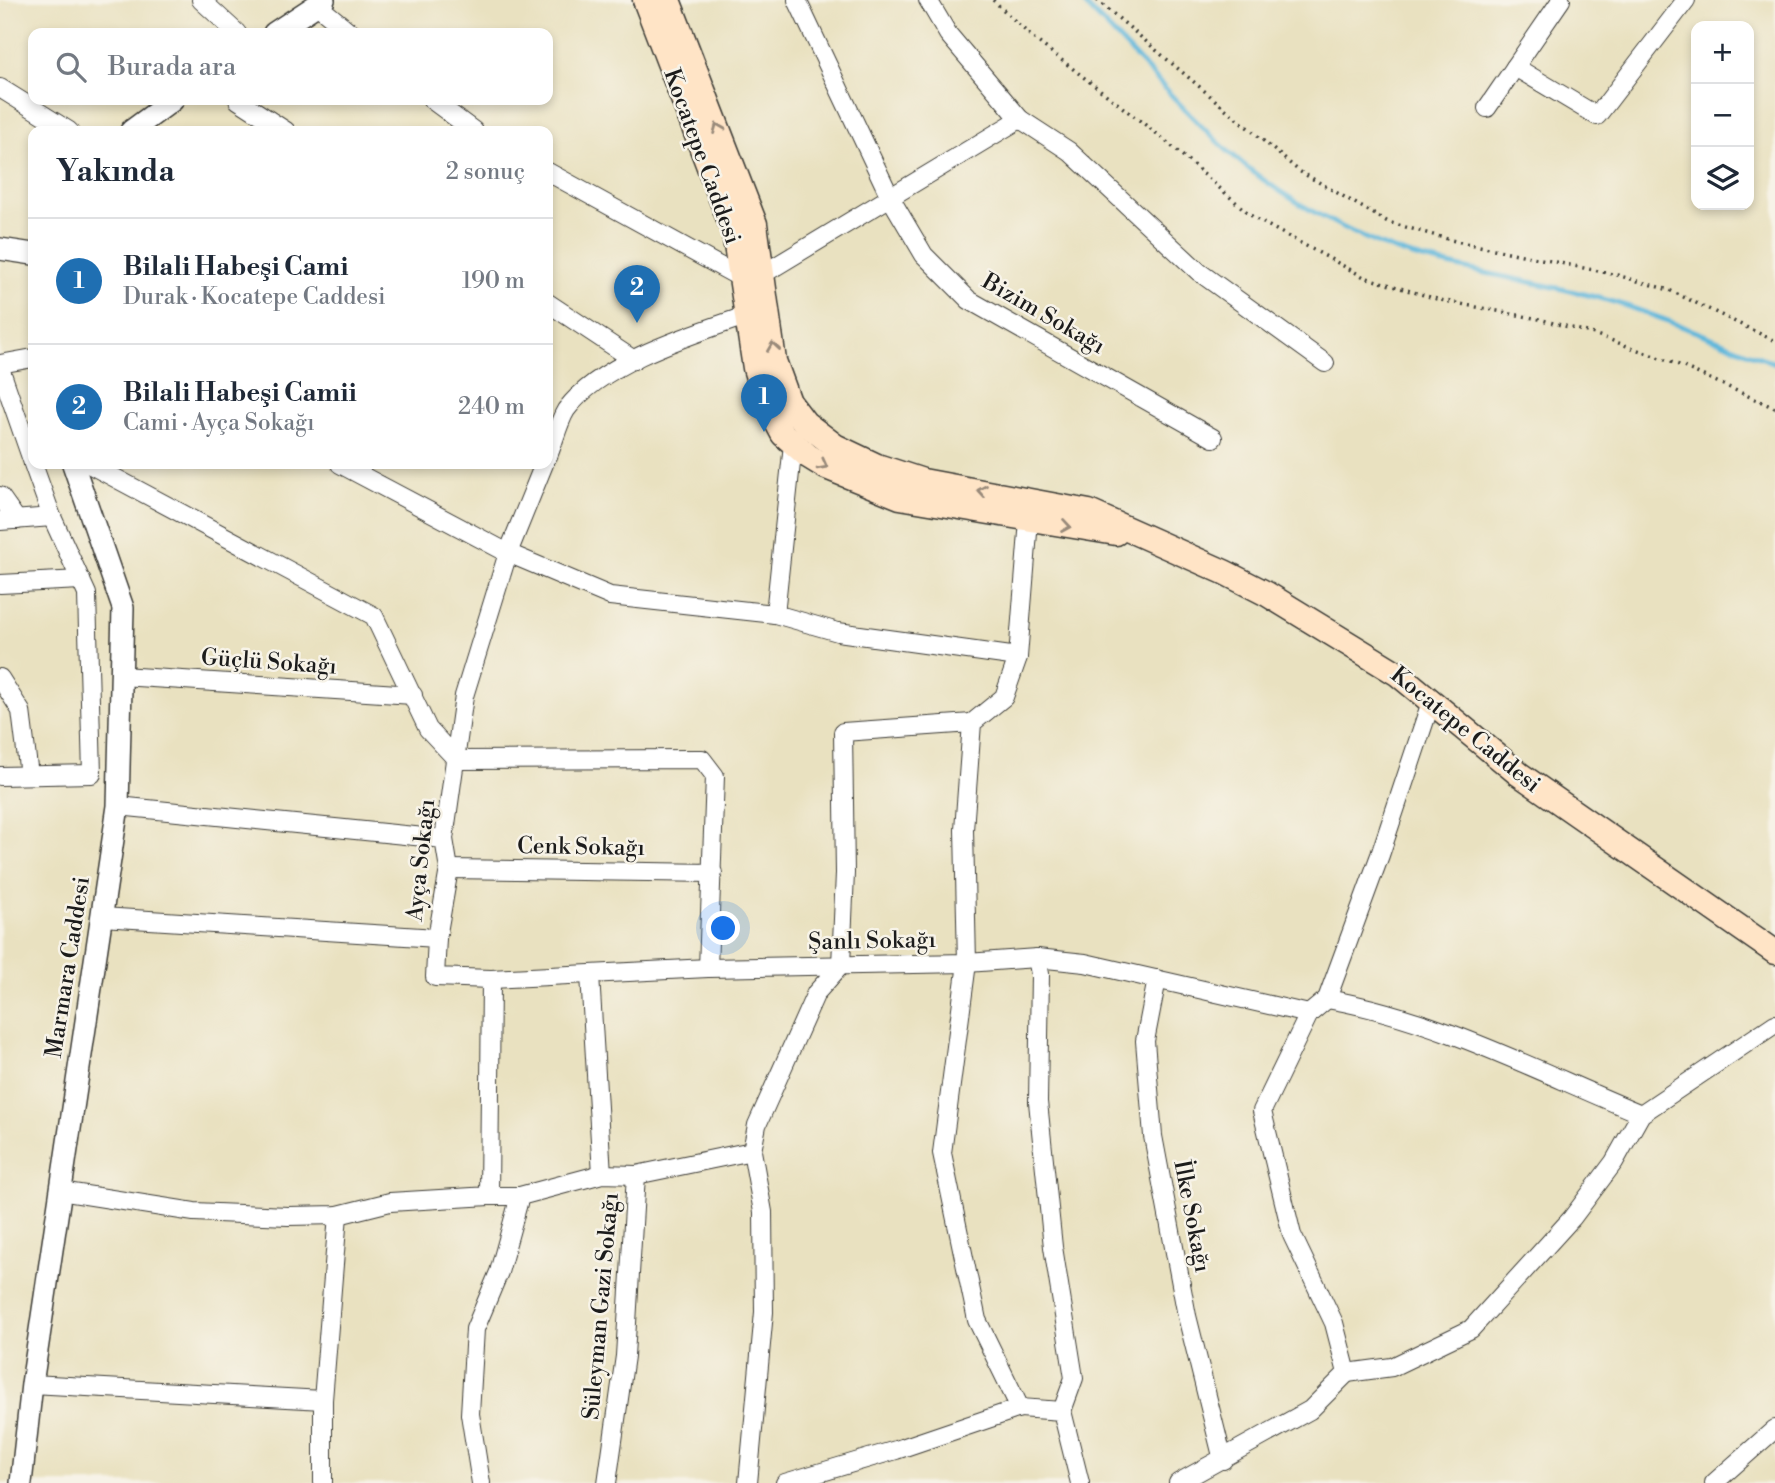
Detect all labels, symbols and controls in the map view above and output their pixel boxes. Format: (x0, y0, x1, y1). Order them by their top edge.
map controls (1691, 21, 1754, 210)
button: + (1691, 21, 1754, 84)
search box (28, 28, 553, 105)
icon: search (52, 48, 90, 86)
text: Burada ara (108, 51, 236, 83)
street label: Kocatepe Caddesi (657, 65, 747, 248)
button: − (1691, 84, 1754, 147)
one-way arrow (713, 123, 727, 135)
button: layers (1691, 147, 1754, 210)
text: Yakında (56, 153, 175, 191)
text: 2 sonuç (446, 158, 525, 186)
text: Bilali Habeşi Cami (123, 251, 348, 283)
pin: 2 (614, 265, 660, 323)
text: 1 (73, 267, 85, 295)
text: 190 m (462, 267, 525, 295)
street label: Bizim Sokağı (976, 267, 1110, 360)
text: Durak · Kocatepe Caddesi (123, 283, 386, 311)
one-way arrow (765, 342, 780, 353)
pin: 1 (741, 374, 787, 432)
text: Bilali Habeşi Camii (123, 377, 357, 409)
text: 2 (72, 393, 86, 421)
text: 240 m (458, 393, 525, 421)
text: Cami · Ayça Sokağı (123, 409, 315, 437)
one-way arrow (816, 456, 828, 470)
one-way arrow (976, 484, 988, 499)
one-way arrow (1060, 518, 1072, 533)
street label: Güçlü Sokağı (200, 643, 338, 681)
street label: Kocatepe Caddesi (1385, 661, 1546, 799)
street label: Ayça Sokağı (401, 797, 441, 924)
street label: Cenk Sokağı (517, 832, 645, 862)
street label: Marmara Caddesi (40, 874, 96, 1060)
your location (706, 911, 740, 945)
street label: Şanlı Sokağı (808, 926, 936, 956)
street label: İlke Sokağı (1167, 1157, 1219, 1275)
street label: Süleyman Gazi Sokağı (577, 1191, 625, 1421)

